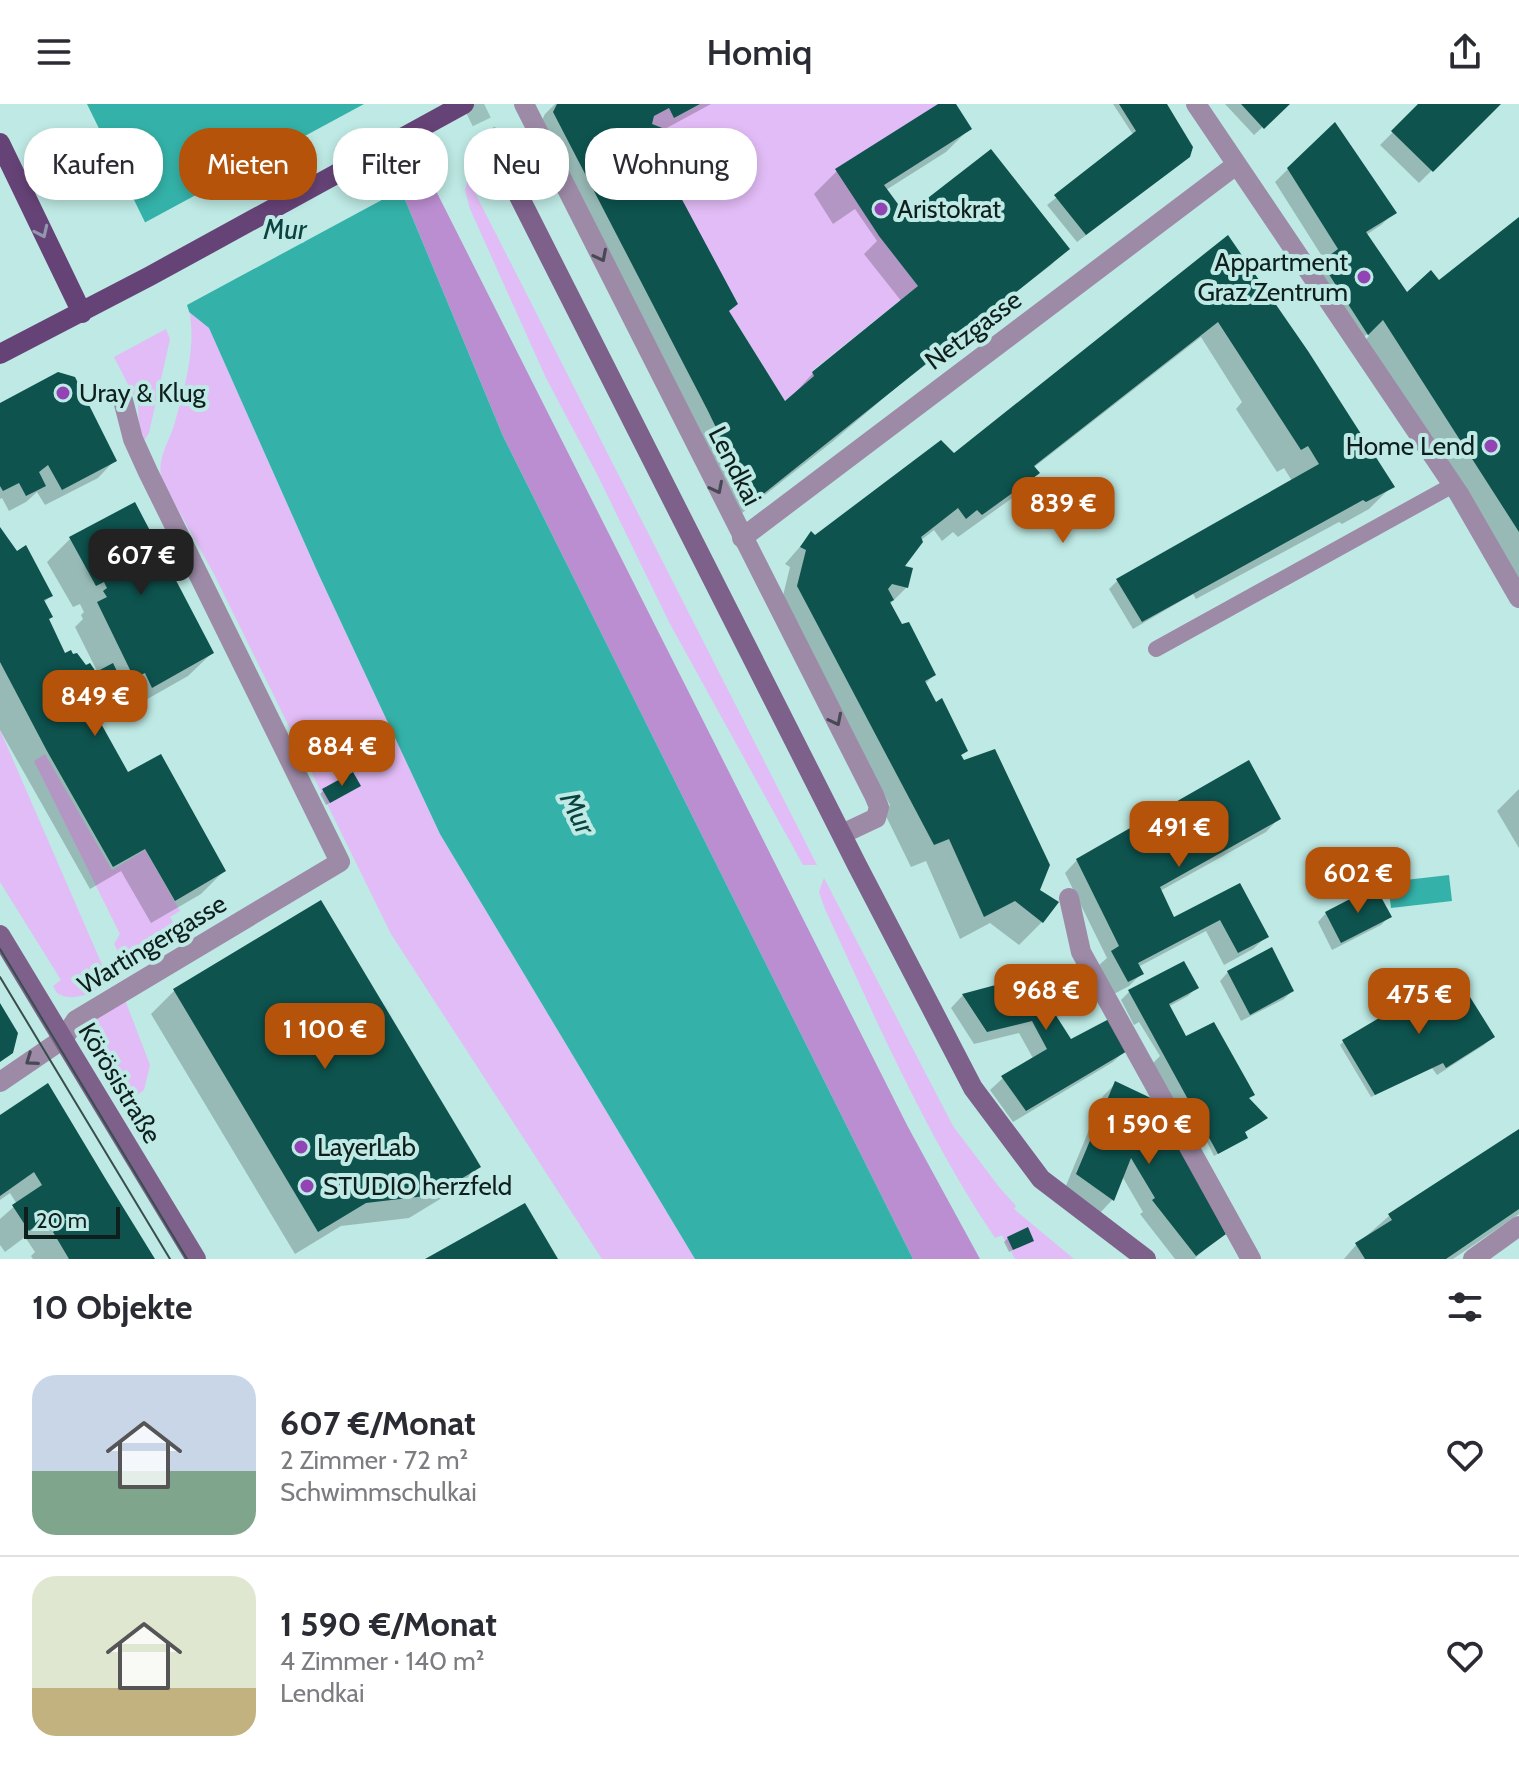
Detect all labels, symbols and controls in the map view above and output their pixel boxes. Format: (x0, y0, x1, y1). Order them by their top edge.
icon: menu (32, 30, 76, 74)
text: Homiq (707, 30, 812, 74)
icon: share (1443, 30, 1487, 74)
chip: Kaufen (24, 128, 163, 200)
chip: Mieten (179, 128, 317, 200)
chip: Filter (333, 128, 448, 200)
chip: Neu (464, 128, 569, 200)
chip: Wohnung (585, 128, 757, 200)
place label: Aristokrat (897, 193, 1001, 225)
marker: Aristokrat (872, 200, 890, 218)
water label: Mur (262, 212, 308, 246)
one-way arrow (32, 223, 48, 238)
place label: Appartment Graz Zentrum (1198, 246, 1348, 308)
one-way arrow (591, 247, 606, 262)
marker: Appartment Graz Zentrum (1355, 268, 1373, 286)
street label: Netzgasse (918, 283, 1028, 377)
place label: Uray & Klug (79, 377, 207, 409)
marker: Uray & Klug (54, 384, 72, 402)
street label: Lendkai (702, 421, 768, 511)
place label: Home Lend (1346, 430, 1475, 462)
marker: Home Lend (1482, 437, 1500, 455)
pin: 839 € (1007, 477, 1119, 545)
one-way arrow (707, 480, 723, 495)
text: 839 € (1030, 487, 1096, 519)
pin: 607 € (85, 529, 197, 597)
text: 607 € (107, 539, 175, 571)
pin: 849 € (39, 670, 151, 738)
text: 849 € (61, 680, 129, 712)
one-way arrow (826, 711, 841, 726)
pin: 884 € (286, 720, 398, 788)
text: 884 € (307, 730, 377, 762)
water label: Mur (553, 785, 603, 841)
pin: 491 € (1123, 801, 1235, 869)
text: 491 € (1148, 811, 1210, 843)
pin: 602 € (1302, 847, 1414, 915)
text: 602 € (1323, 857, 1393, 889)
street label: Wartingergasse (72, 887, 232, 1001)
pin: 968 € (990, 964, 1102, 1032)
pin: 475 € (1363, 968, 1475, 1036)
text: 968 € (1012, 974, 1080, 1006)
text: 475 € (1386, 978, 1452, 1010)
pin: 1 100 € (251, 1003, 399, 1071)
text: 1 100 € (283, 1013, 367, 1045)
street label: Körösistraße (72, 1017, 168, 1149)
one-way arrow (26, 1050, 40, 1065)
pin: 1 590 € (1075, 1098, 1223, 1166)
text: 1 590 € (1107, 1108, 1191, 1140)
place label: LayerLab (317, 1131, 416, 1163)
marker: LayerLab (292, 1138, 310, 1156)
place label: STUDIO herzfeld (323, 1170, 512, 1202)
marker: STUDIO herzfeld (298, 1177, 316, 1195)
scale bar (24, 1203, 120, 1239)
text: 20 m (36, 1207, 87, 1234)
icon: filters (1443, 1285, 1487, 1329)
text: 10 Objekte (32, 1286, 193, 1328)
text: 607 €/Monat (280, 1402, 476, 1444)
icon: home (96, 1407, 192, 1503)
icon: heart (1443, 1433, 1487, 1477)
text: 2 Zimmer · 72 m² (280, 1444, 468, 1476)
text: Schwimmschulkai (280, 1476, 477, 1508)
text: 1 590 €/Monat (280, 1603, 497, 1645)
icon: home (96, 1608, 192, 1704)
icon: heart (1443, 1634, 1487, 1678)
text: 4 Zimmer · 140 m² (280, 1645, 484, 1677)
text: Lendkai (280, 1677, 365, 1709)

